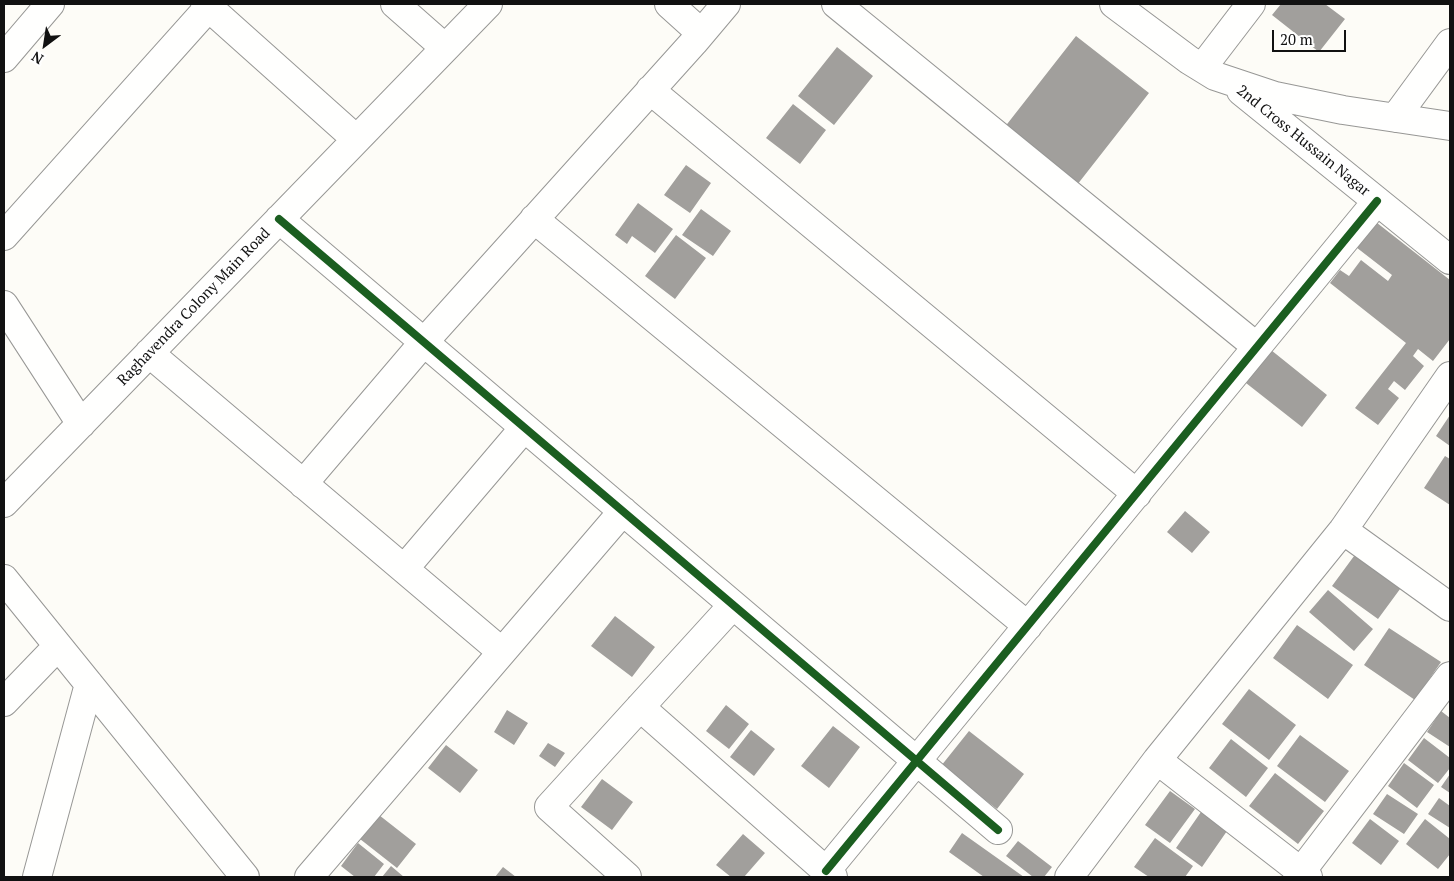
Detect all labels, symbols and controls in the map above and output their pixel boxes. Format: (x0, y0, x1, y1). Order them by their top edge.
north arrow (20, 20, 70, 70)
scale bar (1274, 20, 1348, 52)
text: 20 m (1280, 29, 1313, 49)
text: N (28, 47, 46, 69)
street label: 2nd Cross Hussain Nagar (1233, 82, 1373, 200)
street label: Raghavendra Colony Main Road (114, 224, 274, 390)

